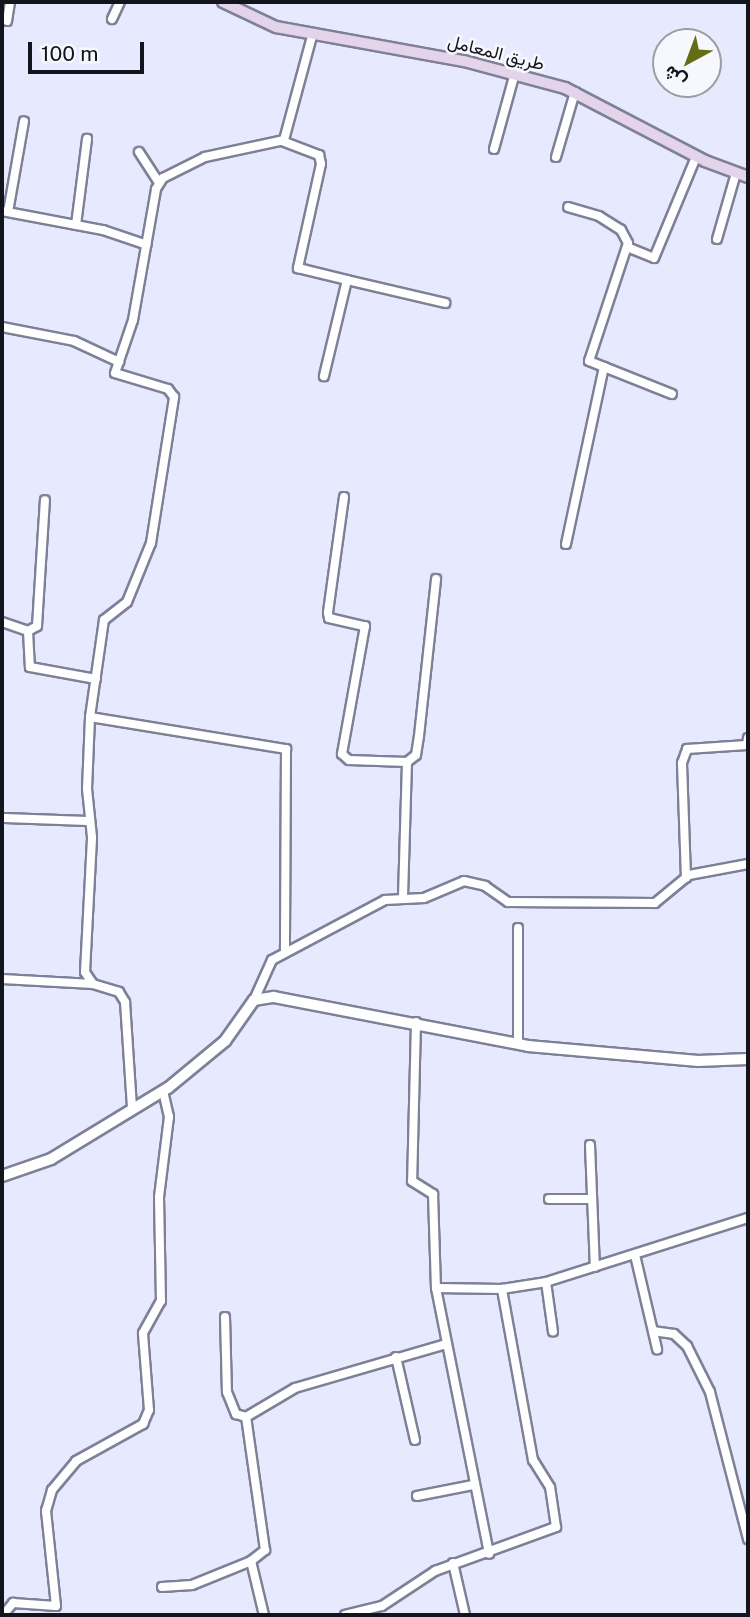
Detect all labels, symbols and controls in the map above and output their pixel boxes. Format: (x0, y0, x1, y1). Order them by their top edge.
scale bar (32, 28, 147, 72)
north arrow (652, 28, 722, 98)
street label: طريق المعامل (445, 31, 547, 75)
text: 100 m (41, 41, 98, 66)
text: ش (659, 62, 690, 93)

